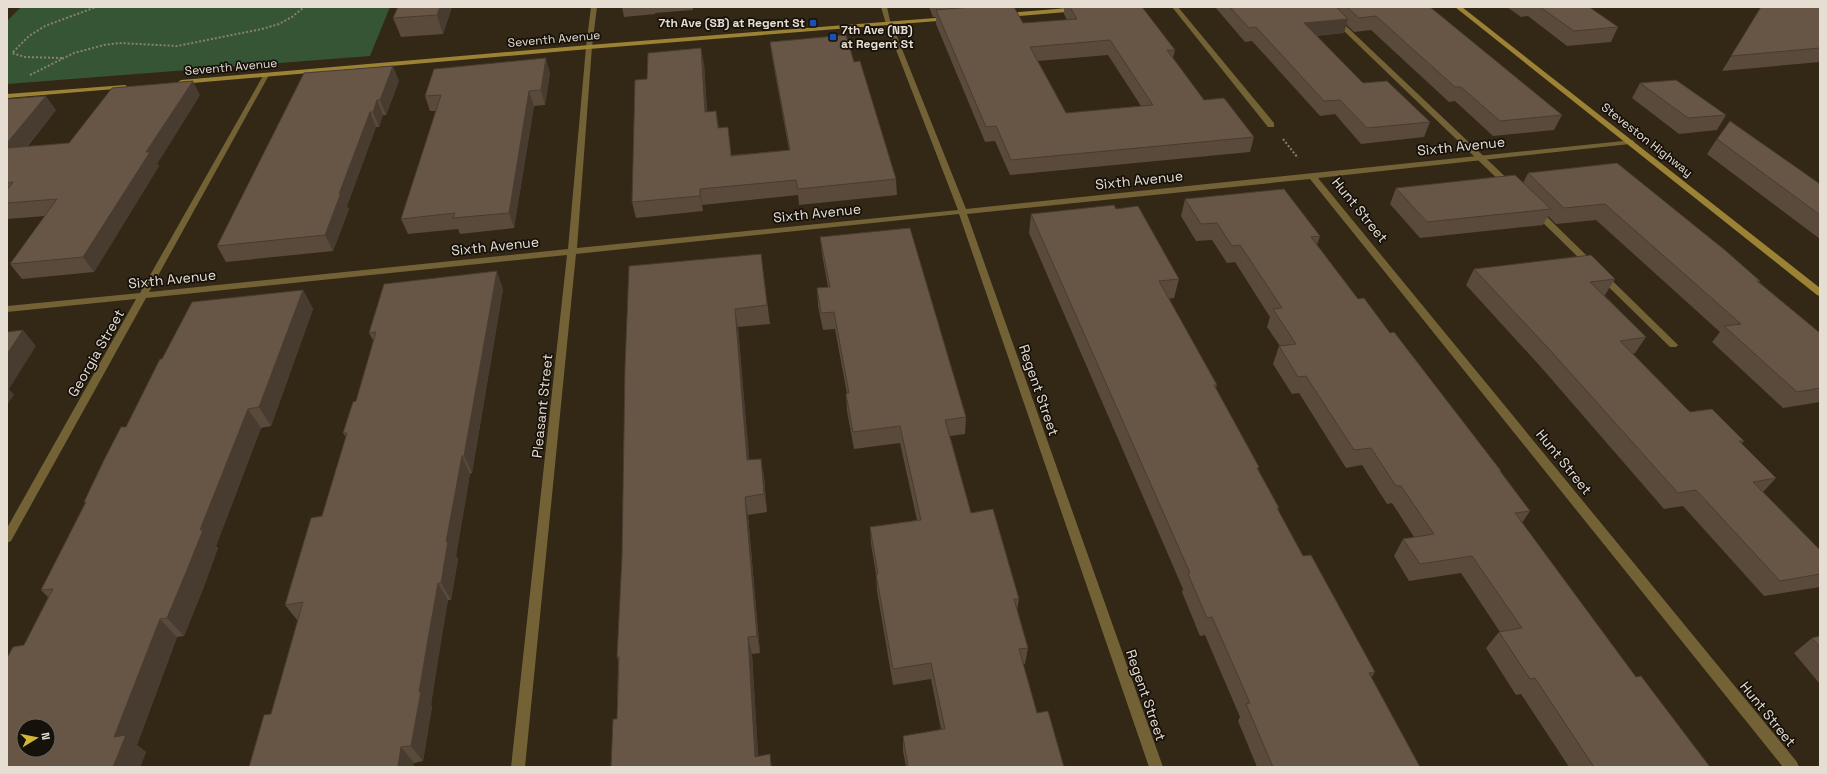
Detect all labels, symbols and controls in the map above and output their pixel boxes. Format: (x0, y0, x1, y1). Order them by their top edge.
place label: 7th Ave (SB) at Regent St (658, 15, 805, 31)
marker: 7th Ave (SB) at Regent St (808, 18, 818, 28)
place label: 7th Ave (NB) at Regent St (841, 22, 914, 52)
street label: Seventh Avenue (507, 27, 601, 51)
marker: 7th Ave (NB) at Regent St (828, 32, 838, 42)
street label: Seventh Avenue (184, 55, 278, 79)
street label: Steveston Highway (1598, 99, 1696, 181)
street label: Sixth Avenue (1416, 132, 1506, 160)
street label: Sixth Avenue (1094, 166, 1184, 194)
street label: Hunt Street (1328, 174, 1392, 246)
street label: Sixth Avenue (772, 199, 862, 227)
street label: Sixth Avenue (450, 232, 540, 260)
street label: Sixth Avenue (127, 265, 217, 293)
street label: Georgia Street (64, 306, 128, 400)
street label: Regent Street (1015, 342, 1063, 438)
street label: Pleasant Street (528, 353, 556, 459)
street label: Hunt Street (1532, 426, 1596, 498)
street label: Regent Street (1122, 647, 1170, 743)
street label: Hunt Street (1736, 678, 1800, 750)
north arrow (16, 718, 56, 758)
text: N (38, 731, 53, 741)

